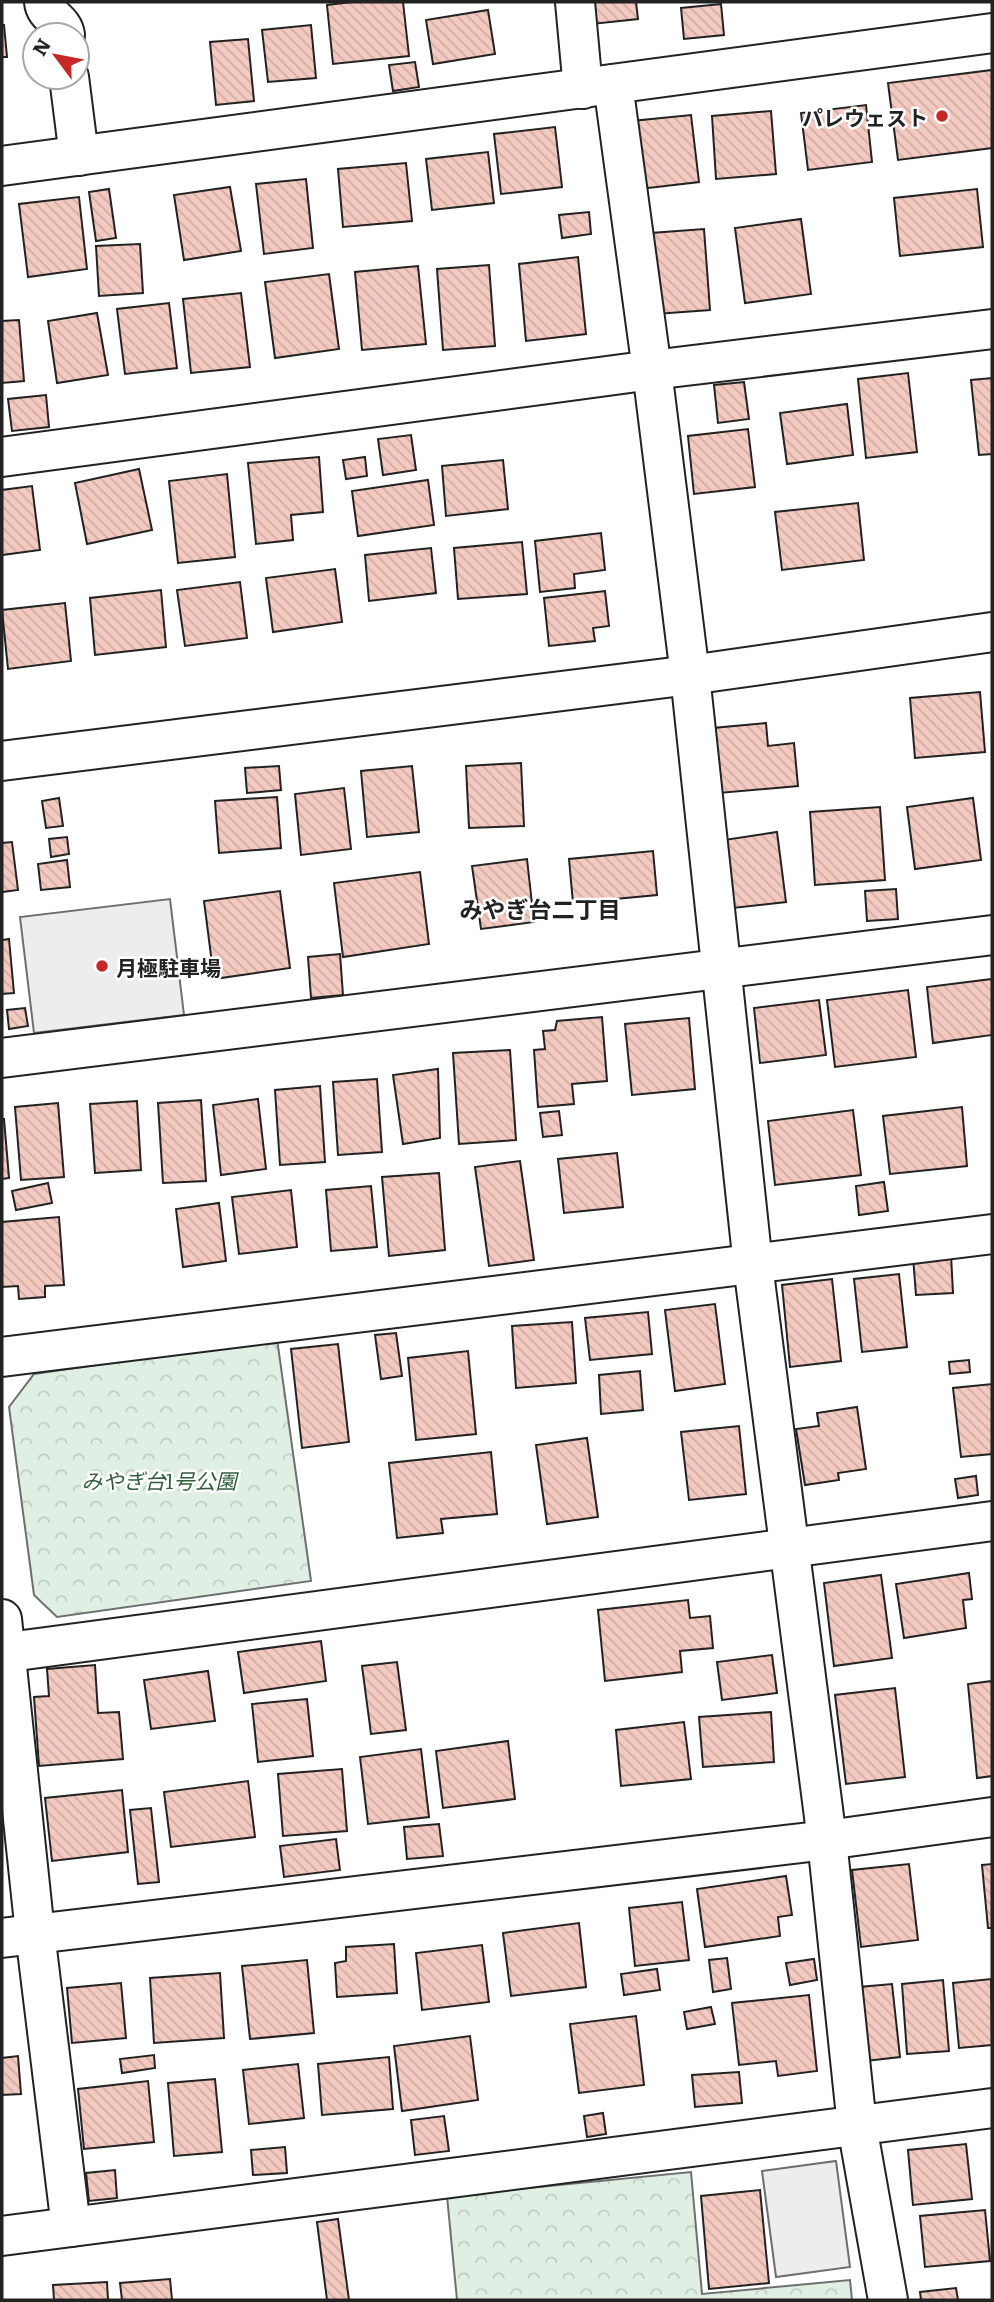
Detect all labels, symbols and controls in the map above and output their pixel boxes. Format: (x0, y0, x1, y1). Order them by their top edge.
north arrow (21, 21, 91, 91)
text: N (25, 32, 57, 61)
place label: パレウェスト (802, 101, 928, 132)
marker: パレウェスト (934, 108, 950, 124)
district label: みやぎ台二丁目 (460, 891, 621, 925)
place label: 月極駐車場 (116, 951, 221, 982)
marker: 月極駐車場 (94, 958, 110, 974)
park label: みやぎ台1号公園 (81, 1464, 239, 1495)

